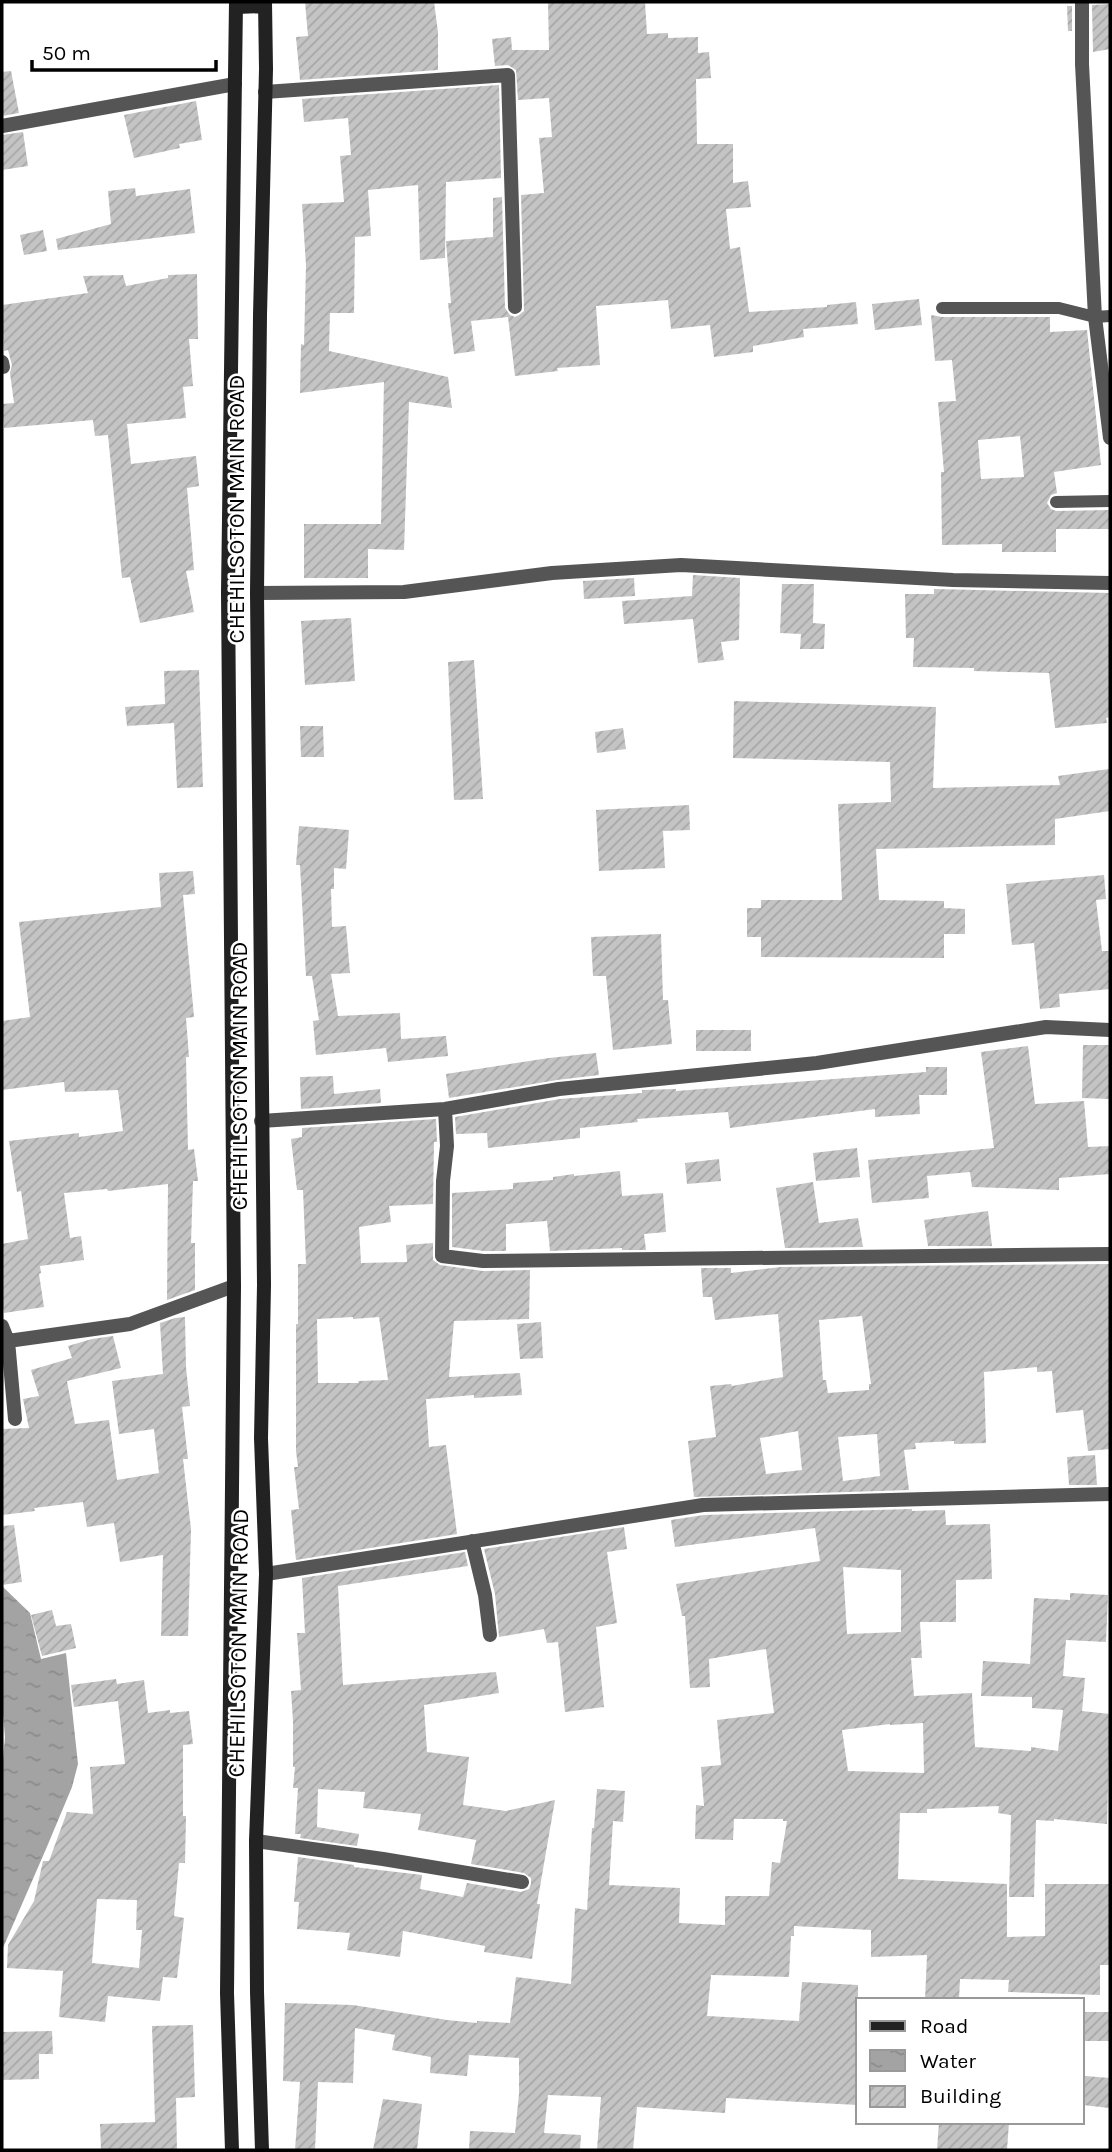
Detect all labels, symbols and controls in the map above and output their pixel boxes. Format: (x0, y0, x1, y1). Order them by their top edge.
scale bar (32, 28, 215, 72)
text: 50 m (42, 41, 91, 65)
street label: CHEHILSOTON MAIN ROAD (223, 375, 250, 643)
street label: CHEHILSOTON MAIN ROAD (226, 942, 253, 1210)
street label: CHEHILSOTON MAIN ROAD (223, 1508, 254, 1778)
legend (856, 1998, 1084, 2124)
text: Road (920, 2014, 968, 2038)
text: Water (920, 2049, 976, 2073)
text: Building (920, 2084, 1001, 2108)

